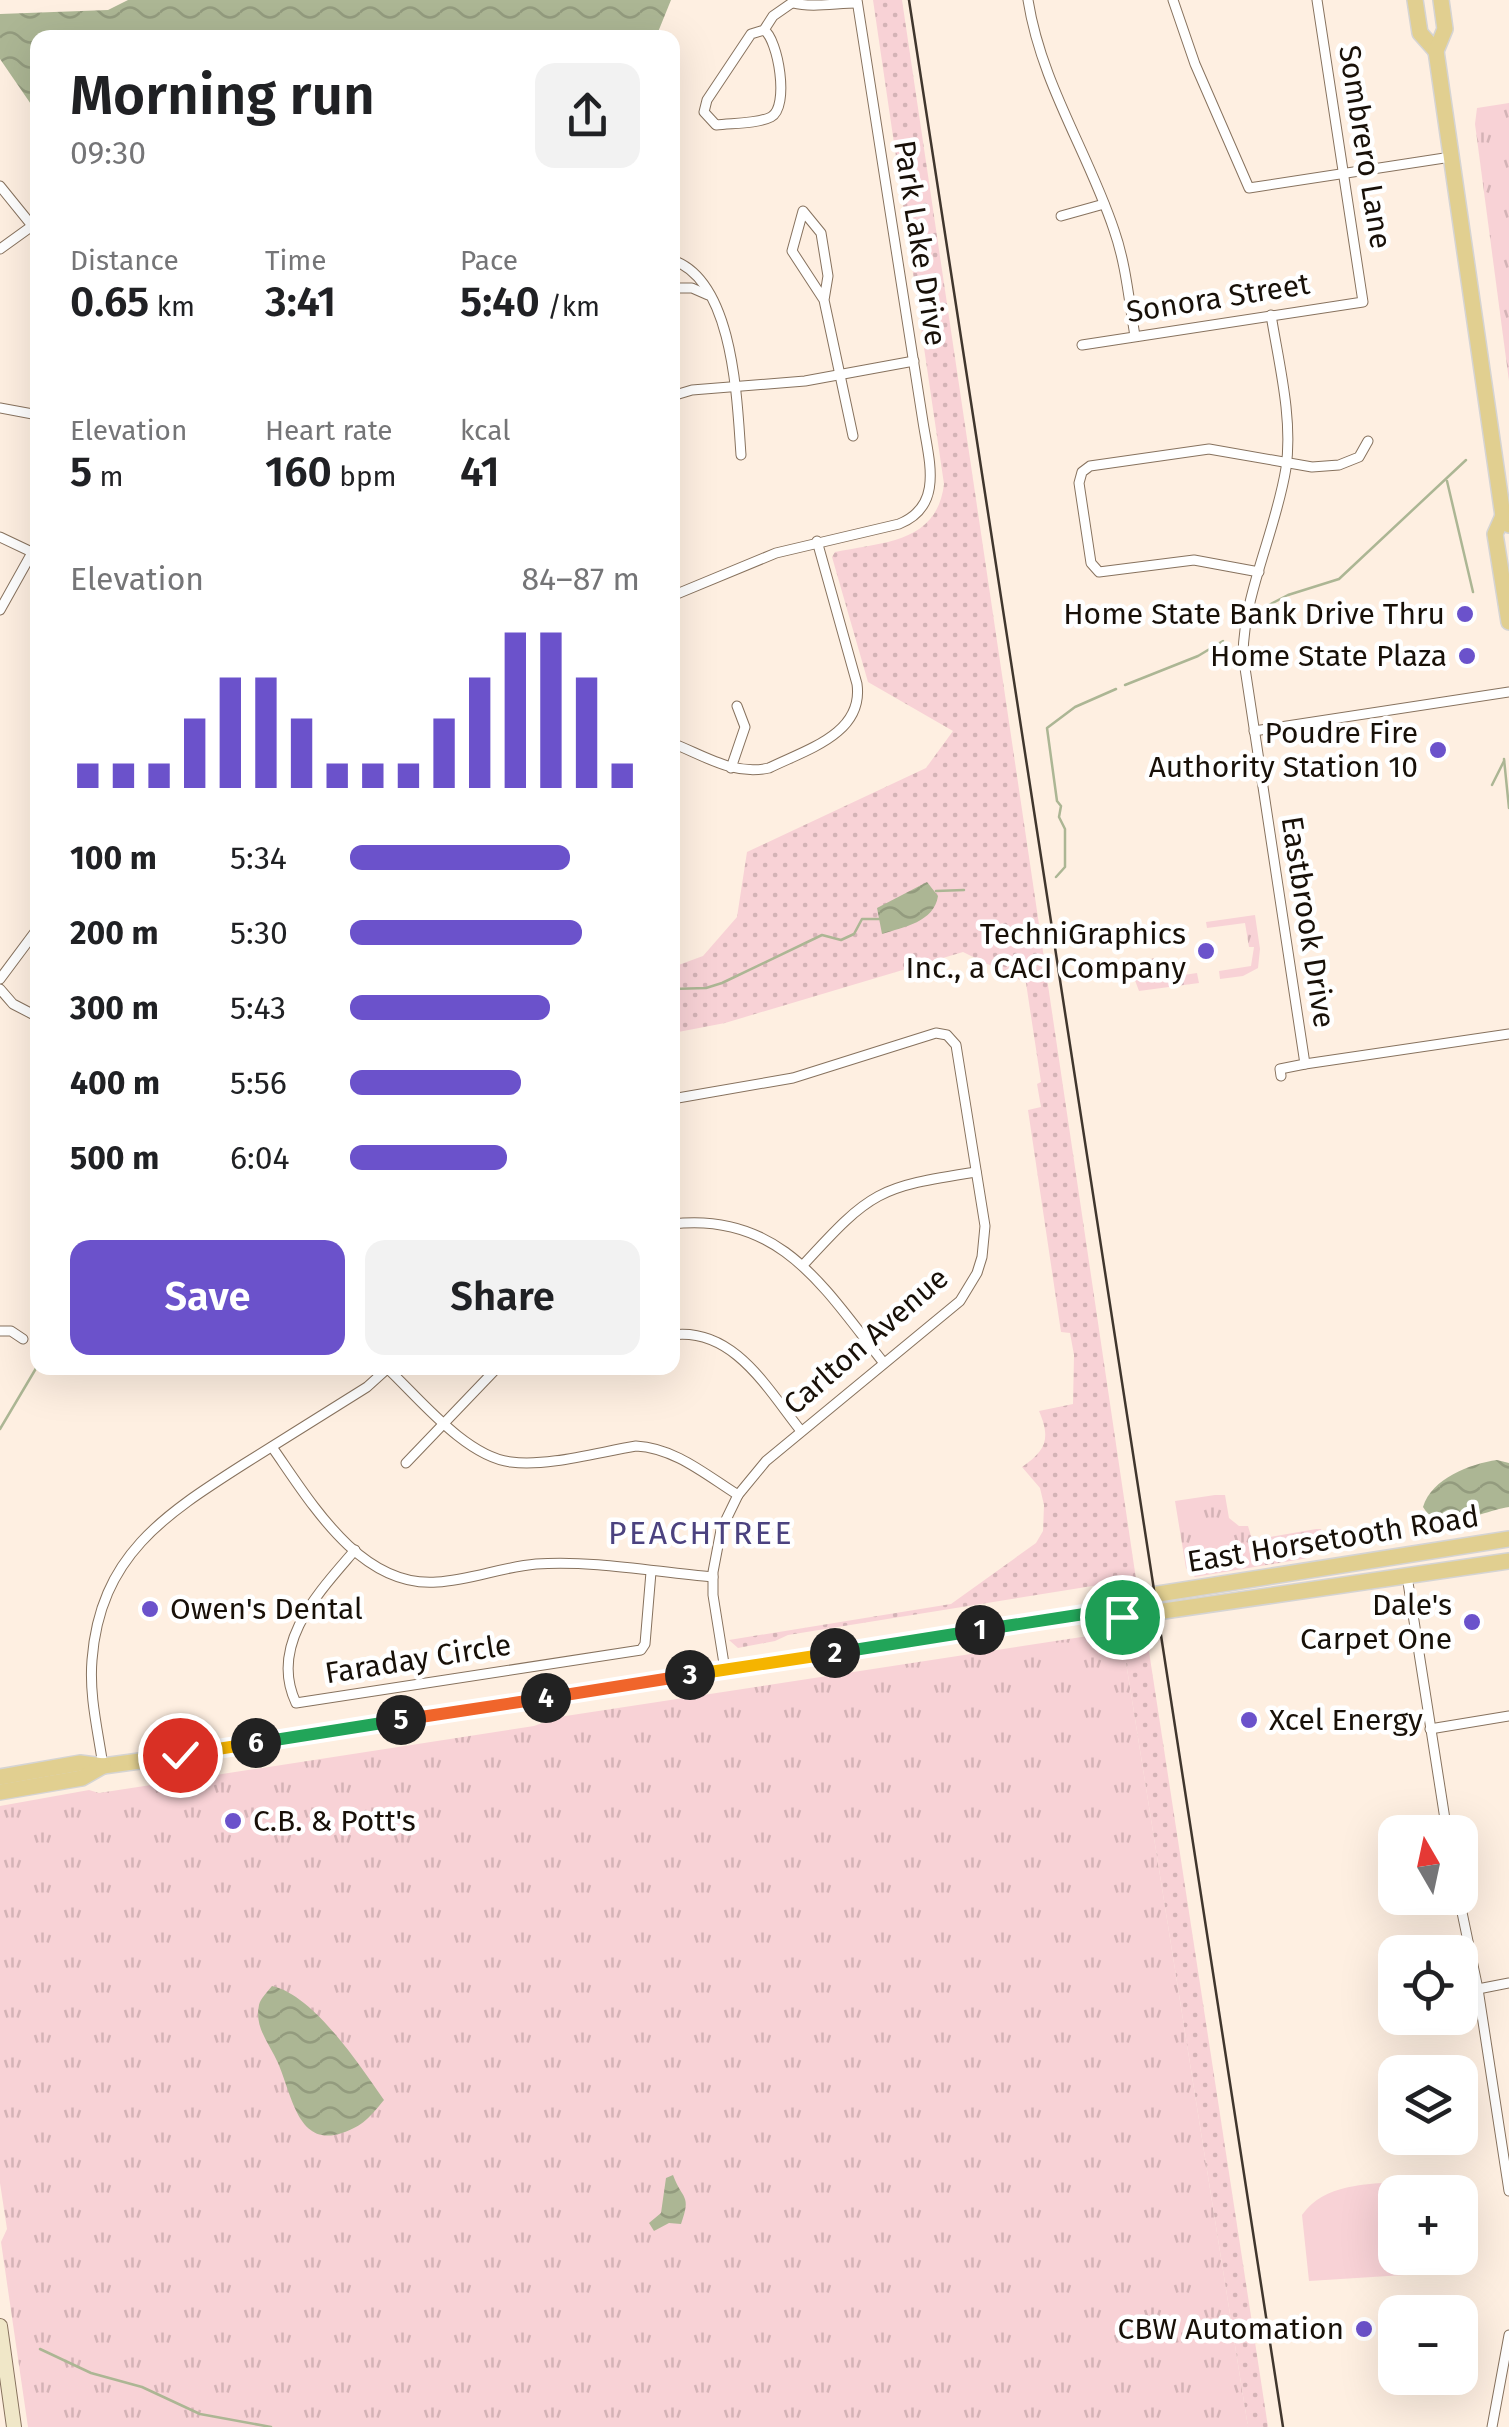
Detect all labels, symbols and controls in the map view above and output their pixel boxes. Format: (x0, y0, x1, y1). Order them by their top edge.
street label: Sombrero Lane (1331, 43, 1399, 251)
text: Morning run (70, 63, 375, 129)
button: share (535, 63, 640, 168)
text: 09:30 (70, 134, 146, 172)
street label: Park Lake Drive (886, 138, 954, 348)
text: Distance (70, 244, 179, 277)
text: Time (265, 244, 327, 277)
text: Pace (460, 244, 518, 277)
street label: Sonora Street (1124, 266, 1312, 330)
text: 0.65 (70, 277, 149, 327)
text: 3:41 (265, 277, 336, 327)
text: 5:40 (460, 277, 540, 327)
text: km (149, 290, 195, 323)
text: /km (540, 290, 600, 323)
text: Elevation (70, 414, 187, 447)
text: Heart rate (265, 414, 393, 447)
text: kcal (460, 414, 510, 447)
text: 5 (70, 447, 92, 497)
text: 160 (265, 447, 332, 497)
text: 41 (460, 447, 500, 497)
text: m (92, 460, 124, 493)
text: bpm (332, 460, 397, 493)
text: Elevation (70, 560, 204, 598)
text: 84–87 m (521, 560, 640, 598)
place label: Home State Bank Drive Thru (1063, 596, 1445, 632)
marker: Home State Bank Drive Thru (1454, 603, 1476, 625)
place label: Home State Plaza (1210, 638, 1447, 674)
marker: Home State Plaza (1456, 645, 1478, 667)
place label: Poudre Fire Authority Station 10 (1149, 715, 1418, 785)
marker: Poudre Fire Authority Station 10 (1427, 739, 1449, 761)
street label: Eastbrook Drive (1274, 814, 1342, 1030)
text: 100 m (70, 839, 157, 877)
text: 5:34 (230, 839, 287, 877)
text: 200 m (70, 914, 159, 952)
text: 5:30 (230, 914, 288, 952)
place label: TechniGraphics Inc., a CACI Company (906, 916, 1186, 986)
marker: TechniGraphics Inc., a CACI Company (1195, 940, 1217, 962)
text: 300 m (70, 989, 159, 1027)
text: 5:43 (230, 989, 286, 1027)
text: 400 m (70, 1064, 160, 1102)
text: 5:56 (230, 1064, 287, 1102)
text: 500 m (70, 1139, 159, 1177)
text: 6:04 (230, 1139, 290, 1177)
button: Save (70, 1240, 345, 1355)
button: Share (365, 1240, 640, 1355)
street label: Carlton Avenue (776, 1260, 956, 1422)
street label: East Horsetooth Road (1185, 1498, 1481, 1580)
district label: PEACHTREE (608, 1514, 794, 1552)
pin (1080, 1575, 1165, 1660)
place label: Dale's Carpet One (1300, 1587, 1452, 1657)
icon: arrive (1095, 1590, 1150, 1645)
place label: Owen's Dental (170, 1591, 363, 1627)
marker: Owen's Dental (139, 1598, 161, 1620)
pin: 1 (955, 1605, 1005, 1655)
marker: Dale's Carpet One (1461, 1611, 1483, 1633)
text: 1 (974, 1613, 987, 1646)
street label: Faraday Circle (322, 1627, 514, 1691)
pin: 2 (810, 1628, 860, 1678)
text: 2 (828, 1636, 842, 1669)
pin: 3 (665, 1650, 715, 1700)
text: 3 (683, 1658, 697, 1691)
pin: 4 (521, 1673, 571, 1723)
text: 4 (538, 1681, 554, 1714)
pin: 5 (376, 1695, 426, 1745)
place label: Xcel Energy (1269, 1702, 1423, 1738)
text: 5 (393, 1703, 409, 1736)
marker: Xcel Energy (1238, 1709, 1260, 1731)
pin (138, 1713, 223, 1798)
pin: 6 (231, 1718, 281, 1768)
text: 6 (248, 1726, 264, 1759)
icon: check (153, 1728, 208, 1783)
place label: C.B. & Pott's (253, 1803, 416, 1839)
marker: C.B. & Pott's (222, 1810, 244, 1832)
north arrow (1378, 1815, 1478, 1915)
map controls (1378, 1815, 1478, 2395)
button: locate (1378, 1935, 1478, 2035)
button: layers (1378, 2055, 1478, 2155)
button: + (1378, 2175, 1478, 2275)
button: − (1378, 2295, 1478, 2395)
place label: CBW Automation (1117, 2311, 1344, 2347)
marker: CBW Automation (1353, 2318, 1375, 2340)

